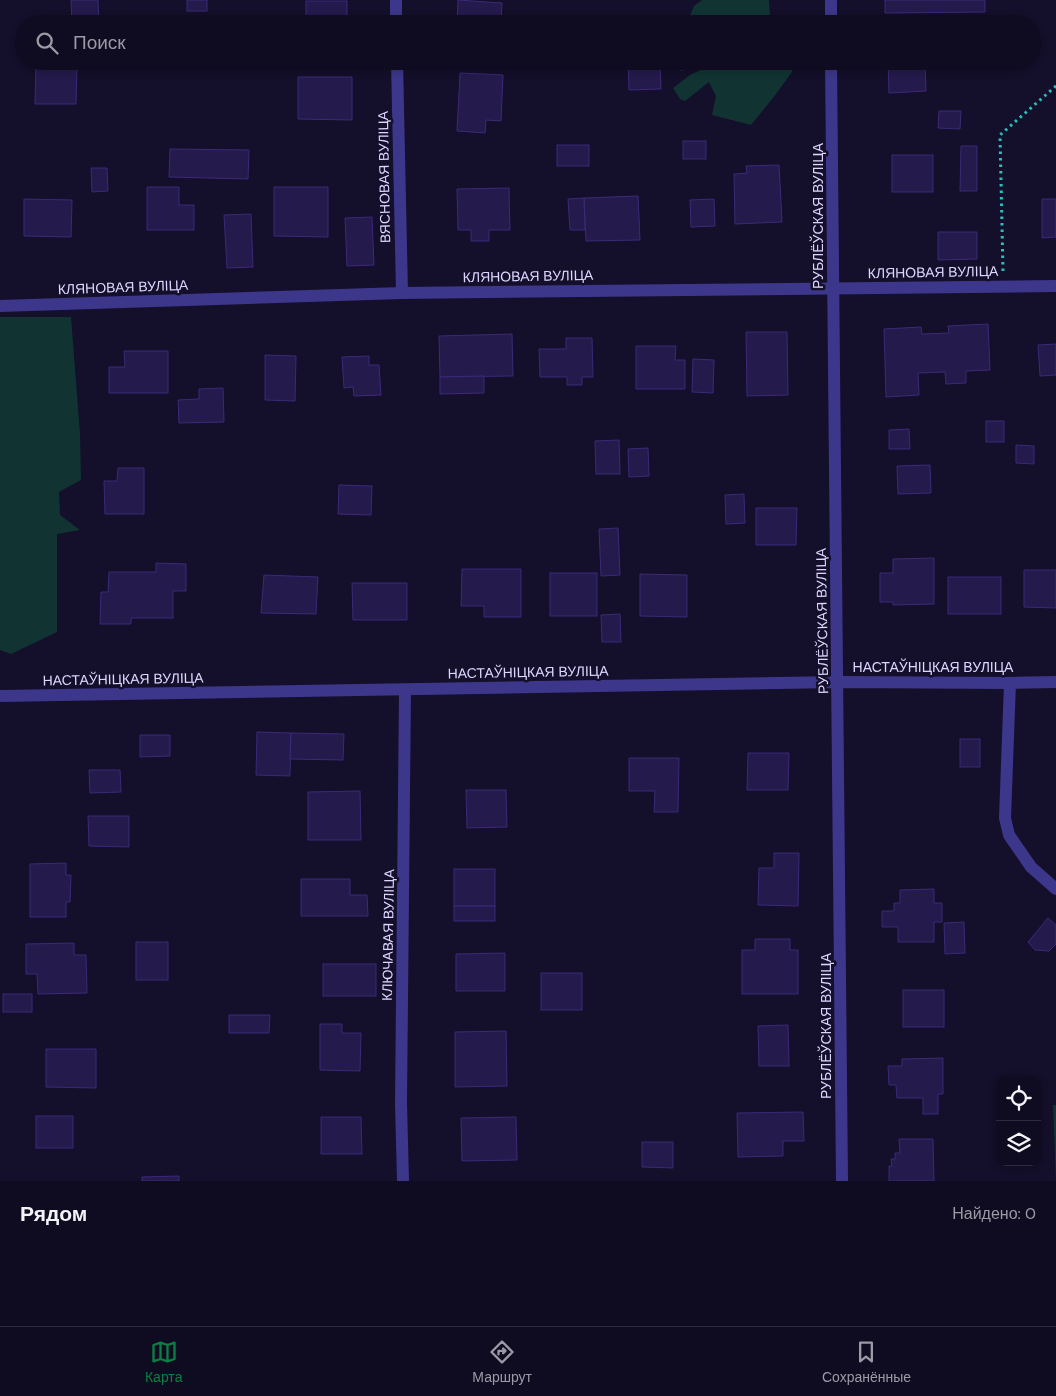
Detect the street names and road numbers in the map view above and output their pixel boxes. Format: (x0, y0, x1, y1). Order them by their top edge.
street label: ВЯСНОВАЯ ВУЛІЦА (374, 110, 394, 243)
street label: РУБЛЁЎСКАЯ ВУЛІЦА (809, 142, 827, 289)
street label: КЛЯНОВАЯ ВУЛІЦА (868, 262, 999, 282)
street label: КЛЯНОВАЯ ВУЛІЦА (463, 266, 594, 286)
street label: КЛЯНОВАЯ ВУЛІЦА (57, 276, 189, 298)
street label: РУБЛЁЎСКАЯ ВУЛІЦА (812, 547, 832, 694)
street label: НАСТАЎНІЦКАЯ ВУЛІЦА (853, 658, 1014, 676)
street label: НАСТАЎНІЦКАЯ ВУЛІЦА (447, 662, 609, 682)
street label: НАСТАЎНІЦКАЯ ВУЛІЦА (42, 669, 204, 689)
street label: КЛЮЧАВАЯ ВУЛІЦА (378, 868, 398, 1001)
street label: РУБЛЁЎСКАЯ ВУЛІЦА (817, 952, 835, 1099)

